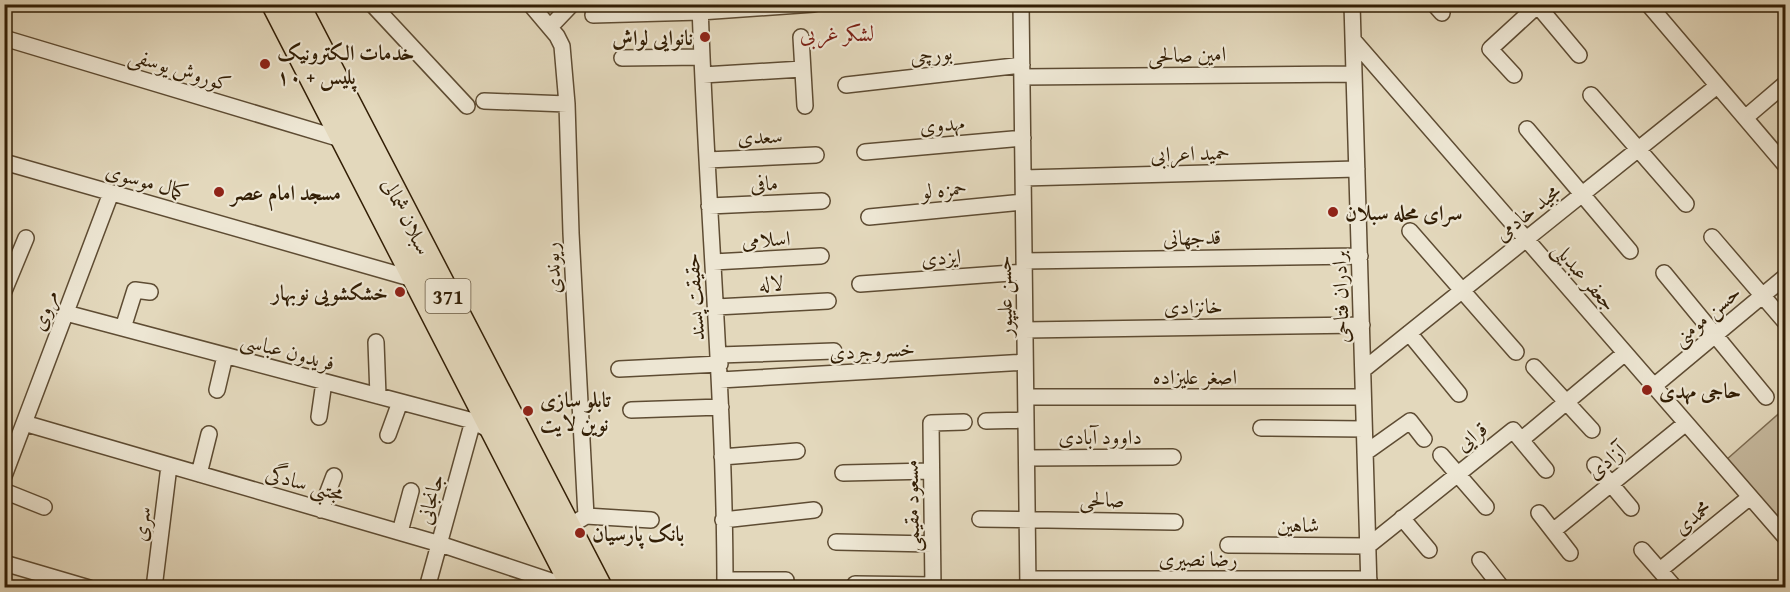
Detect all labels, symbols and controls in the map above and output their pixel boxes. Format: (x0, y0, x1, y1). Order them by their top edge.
district label: لشکر غربی (800, 17, 874, 50)
place label: نانوایی لواش (612, 22, 693, 53)
marker: نانوایی لواش (698, 30, 712, 44)
street label: بورچی (908, 36, 954, 72)
place label: خدمات الکترونیک پلیس + ۱۰ (277, 37, 414, 92)
street label: امین صالحی (1148, 38, 1226, 70)
street label: کوروش یوسفی (125, 39, 235, 99)
marker: خدمات الکترونیک پلیس + ۱۰ (258, 57, 272, 71)
street label: مهدوی (918, 107, 966, 141)
street label: سعدی (737, 120, 783, 152)
street label: حمید اعرابی (1150, 136, 1230, 170)
street label: کمال موسوی (102, 154, 192, 208)
street label: مافی (749, 167, 779, 199)
street label: حمزه لو (918, 171, 968, 207)
street label: سبلان شمالی (374, 172, 440, 260)
street label: مجید خادمی (1487, 175, 1567, 248)
place label: مسجد امام عصر (228, 177, 341, 212)
marker: مسجد امام عصر (212, 185, 226, 199)
place label: سرای محله سبلان (1345, 197, 1462, 228)
marker: سرای محله سبلان (1326, 205, 1340, 219)
street label: قدجهانی (1163, 221, 1221, 253)
street label: اسلامی (741, 222, 791, 256)
street label: جعفر عبدیلی (1545, 234, 1624, 319)
street label: ایزدی (920, 240, 962, 274)
street label: ریوندی (535, 241, 569, 295)
street label: برادران فتاحی (1323, 250, 1357, 344)
street label: حقیقت پسند (675, 252, 713, 342)
street label: حسن علیپور (988, 255, 1020, 339)
street label: لاله (758, 267, 784, 299)
place label: خشکشویی نوبهار (270, 277, 388, 308)
street label: حسن مومنی (1665, 277, 1747, 353)
road number: 371 (426, 279, 470, 313)
street label: مروی (22, 285, 66, 335)
marker: خشکشویی نوبهار (393, 285, 407, 299)
street label: خانزادی (1163, 290, 1223, 322)
street label: فریدون عباسی (237, 324, 339, 378)
street label: خسروجردی (828, 332, 916, 368)
street label: اصغر علیزاده (1153, 361, 1237, 392)
place label: حاجی مهدی (1659, 375, 1741, 406)
marker: حاجی مهدی (1640, 383, 1654, 397)
place label: تابلو سازی نوین لایت (540, 384, 612, 439)
marker: تابلو سازی نوین لایت (521, 404, 535, 418)
street label: قرایی (1448, 414, 1494, 458)
street label: داوود آبادی (1058, 421, 1142, 452)
street label: آزادی (1580, 434, 1634, 487)
street label: مجتبی سادگی (262, 457, 348, 511)
street label: مسعود مقیمی (895, 460, 927, 552)
street label: جانجانی (408, 470, 452, 528)
street label: صالحی (1079, 483, 1125, 515)
street label: محمدی (1666, 492, 1718, 542)
street label: سری (123, 505, 159, 543)
street label: شاهین (1277, 509, 1319, 540)
place label: بانک پارسیان (592, 518, 684, 549)
marker: بانک پارسیان (573, 526, 587, 540)
street label: رضا نصیری (1158, 543, 1238, 574)

